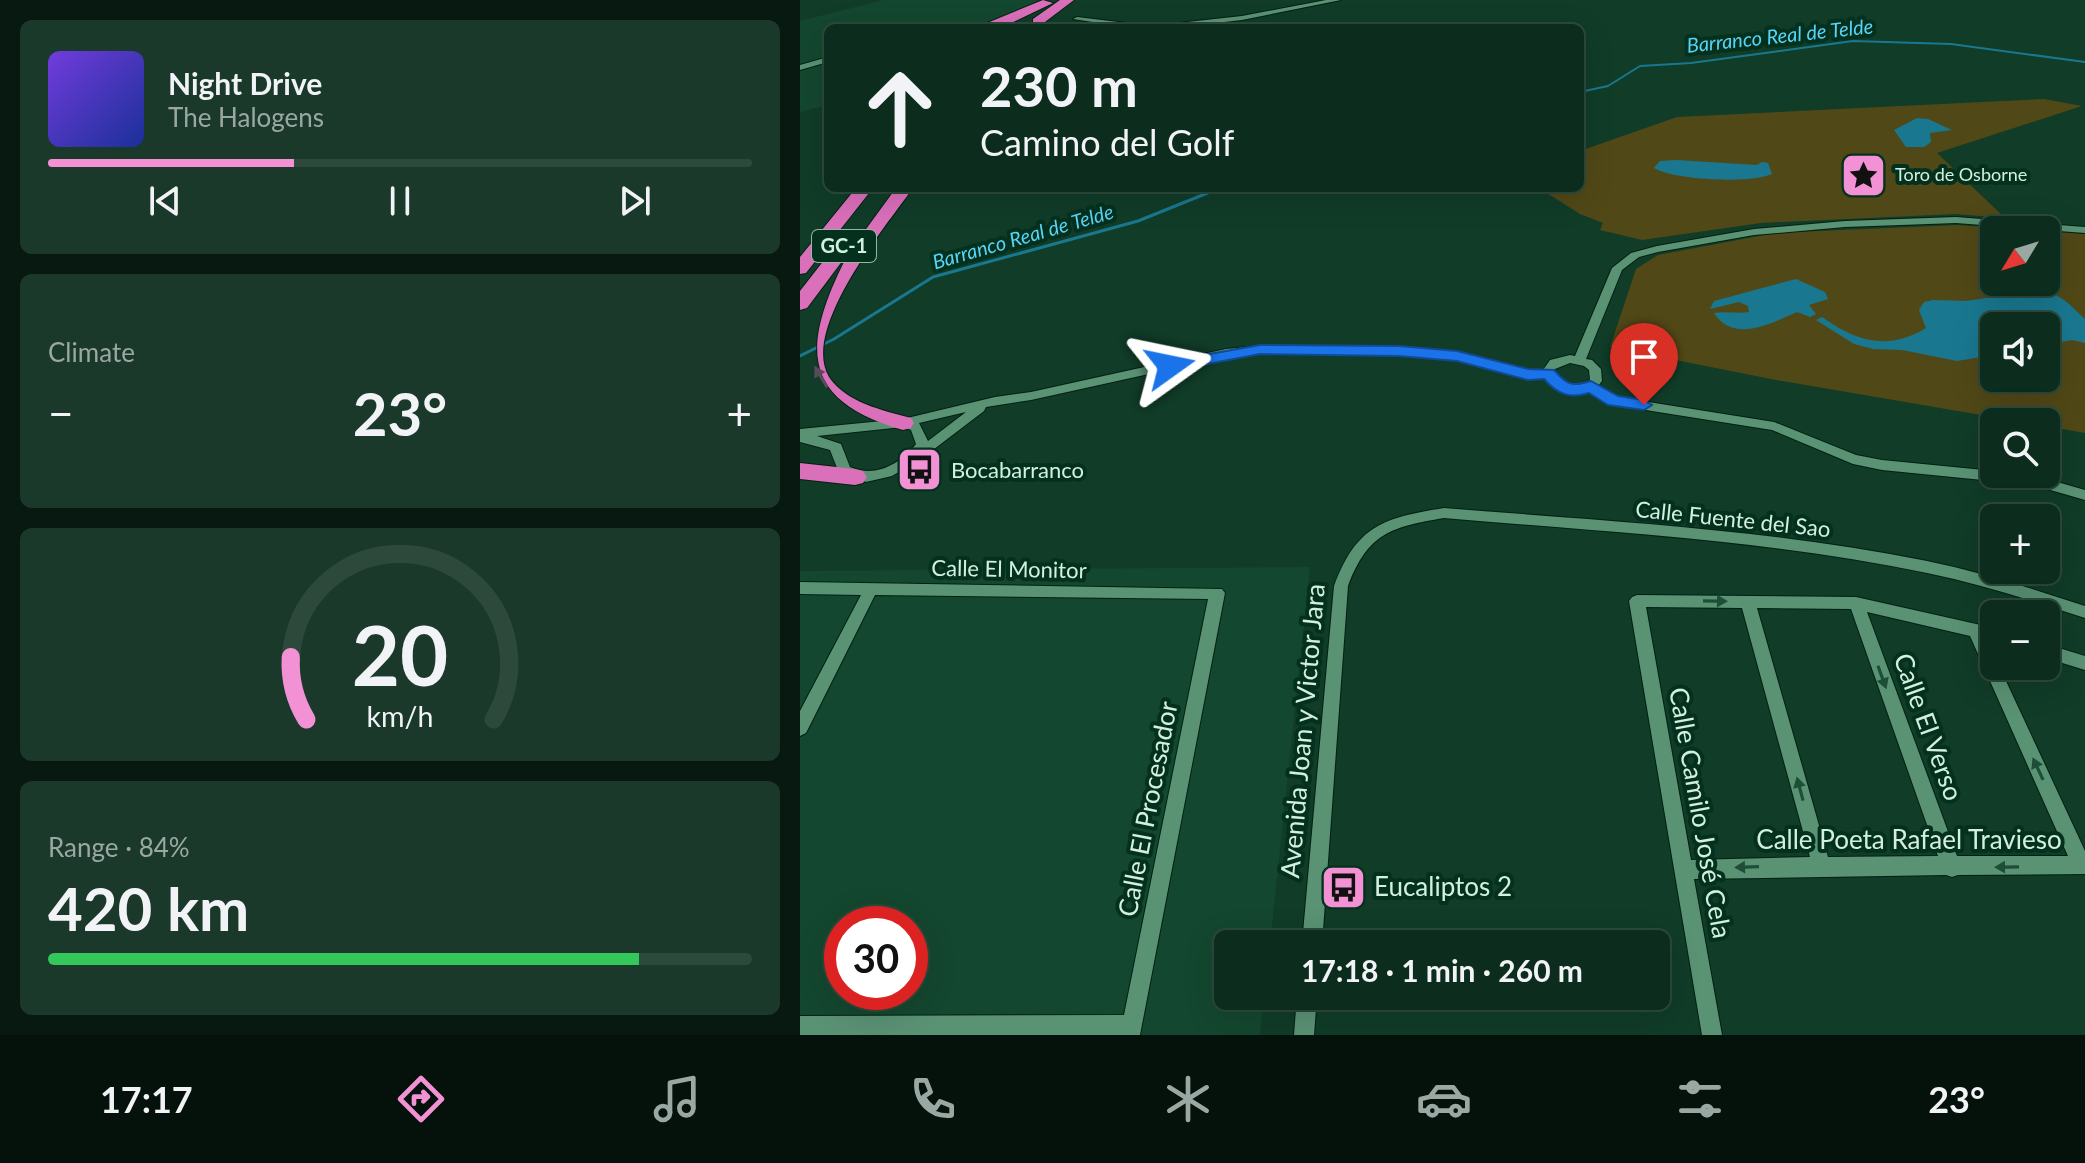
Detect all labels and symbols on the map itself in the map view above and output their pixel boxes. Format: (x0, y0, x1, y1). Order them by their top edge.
water label: Barranco Real de Telde (1686, 13, 1874, 57)
place icon: Toro de Osborne (1840, 151, 1888, 199)
place label: Toro de Osborne (1895, 163, 2027, 185)
water label: Barranco Real de Telde (929, 199, 1116, 273)
north arrow (1980, 216, 2060, 296)
road number: GC-1 (812, 230, 876, 262)
pin (1610, 323, 1678, 405)
position arrow (1128, 324, 1212, 408)
one-way arrow (814, 366, 828, 388)
bus stop icon: Bocabarranco (896, 446, 944, 494)
place label: Bocabarranco (951, 456, 1084, 483)
street label: Calle Fuente del Sao (1634, 495, 1832, 542)
street label: Calle El Monitor (931, 554, 1087, 583)
street label: Avenida Joan y Victor Jara (1273, 582, 1331, 879)
one-way arrow (1703, 595, 1728, 607)
street label: Calle El Verso (1887, 649, 1970, 805)
one-way arrow (1877, 665, 1889, 689)
street label: Calle Camilo José Cela (1663, 685, 1739, 941)
street label: Calle El Procesador (1110, 698, 1184, 919)
one-way arrow (2031, 757, 2045, 780)
one-way arrow (1793, 777, 1806, 801)
street label: Calle Poeta Rafael Travieso (1756, 823, 2062, 855)
one-way arrow (1734, 860, 1759, 873)
one-way arrow (1994, 861, 2019, 873)
bus stop icon: Eucaliptos 2 (1319, 863, 1367, 911)
place label: Eucaliptos 2 (1374, 870, 1512, 902)
speed limit sign: 30 (824, 906, 928, 1010)

